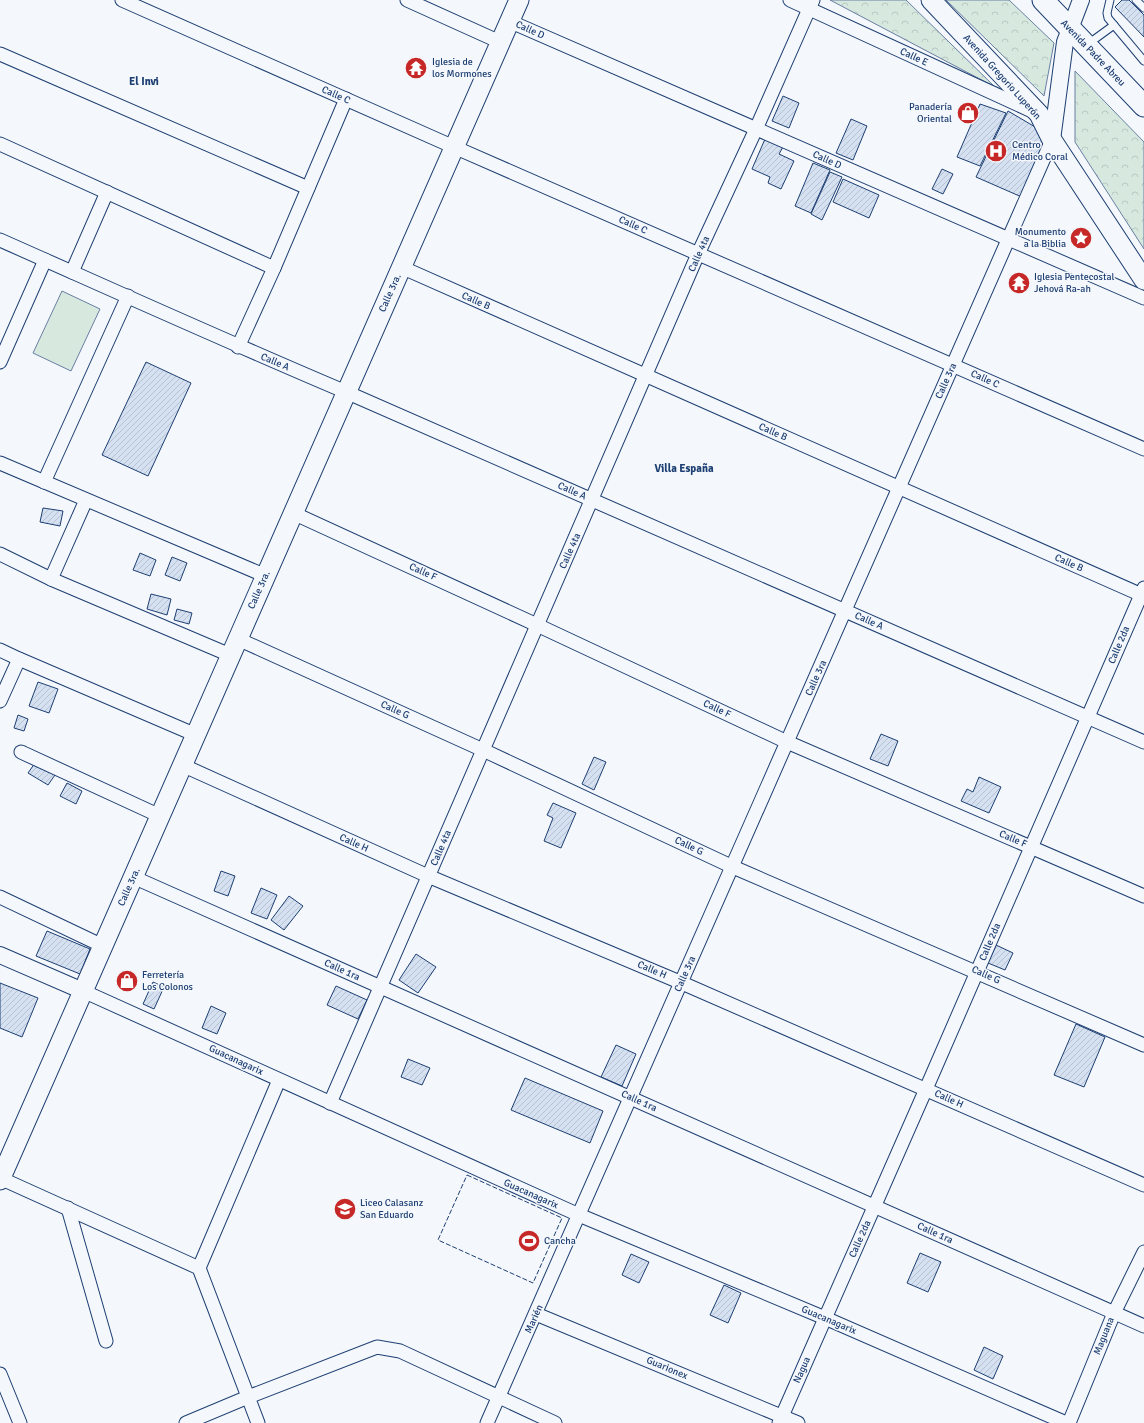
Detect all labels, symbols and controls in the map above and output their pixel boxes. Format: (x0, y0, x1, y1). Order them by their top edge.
street label: Avenida Padre Abreu (1058, 17, 1128, 89)
street label: Calle D (514, 18, 546, 42)
street label: Avenida Gregorio Luperón (961, 32, 1043, 122)
street label: Calle E (898, 45, 930, 69)
temple icon: Iglesia de los Mormones (403, 55, 429, 81)
place label: Iglesia de los Mormones (432, 56, 492, 80)
district label: El Invi (129, 75, 159, 88)
street label: Calle C (320, 83, 352, 107)
shop icon: Panadería Oriental (955, 100, 981, 126)
place label: Panadería Oriental (909, 101, 952, 125)
hospital icon: Centro Médico Coral (983, 138, 1009, 164)
place label: Centro Médico Coral (1012, 139, 1068, 163)
street label: Calle D (811, 148, 843, 172)
street label: Calle C (617, 213, 649, 237)
place icon: Monumento a la Biblia (1068, 225, 1094, 251)
place label: Monumento a la Biblia (1015, 226, 1066, 250)
street label: Calle 4ta (686, 234, 712, 274)
temple icon: Iglesia Pentecostal Jehová Ra-ah (1006, 270, 1032, 296)
place label: Iglesia Pentecostal Jehová Ra-ah (1034, 271, 1115, 295)
street label: Calle 3ra. (376, 272, 404, 314)
street label: Calle B (460, 289, 492, 313)
street label: Calle A (259, 351, 291, 373)
street label: Calle 3ra (933, 361, 959, 401)
street label: Calle C (969, 367, 1001, 391)
street label: Calle B (757, 420, 789, 444)
district label: Villa España (654, 462, 714, 475)
street label: Calle A (556, 479, 588, 503)
street label: Calle 4ta (557, 531, 583, 571)
street label: Calle B (1053, 551, 1085, 575)
street label: Calle F (407, 561, 439, 583)
street label: Calle 3ra. (245, 569, 273, 611)
street label: Calle A (853, 609, 885, 633)
street label: Calle 2da (1106, 624, 1132, 666)
street label: Calle 3ra (803, 658, 829, 698)
street label: Calle F (701, 697, 733, 721)
street label: Calle G (379, 698, 411, 722)
street label: Calle 4ta (428, 828, 454, 868)
street label: Calle F (997, 828, 1029, 850)
street label: Calle H (338, 831, 370, 855)
street label: Calle G (673, 834, 705, 858)
street label: Calle 3ra. (115, 866, 143, 908)
street label: Calle 2da (977, 921, 1003, 963)
street label: Calle 3ra (672, 954, 698, 994)
street label: Calle 1ra (322, 957, 362, 983)
street label: Calle H (636, 958, 668, 982)
street label: Calle G (970, 963, 1002, 987)
shop icon: Ferretería Los Colonos (114, 968, 140, 994)
place label: Ferretería Los Colonos (142, 969, 194, 993)
street label: Guacanagarix (207, 1042, 265, 1078)
street label: Calle H (933, 1087, 965, 1111)
street label: Calle 1ra (619, 1088, 659, 1114)
street label: Guacanagarix (502, 1177, 561, 1212)
school or university icon: Liceo Calasanz San Eduardo (332, 1196, 358, 1222)
place label: Liceo Calasanz San Eduardo (360, 1197, 424, 1221)
street label: Calle 2da (846, 1218, 874, 1260)
street label: Calle 1ra (915, 1220, 955, 1246)
sports icon: Cancha (516, 1228, 542, 1254)
place label: Cancha (544, 1235, 576, 1247)
street label: Marién (522, 1303, 546, 1335)
street label: Guacanagarix (800, 1303, 859, 1337)
street label: Maguana (1091, 1315, 1117, 1357)
street label: Guarionex (644, 1354, 690, 1382)
street label: Nagua (791, 1355, 813, 1385)

